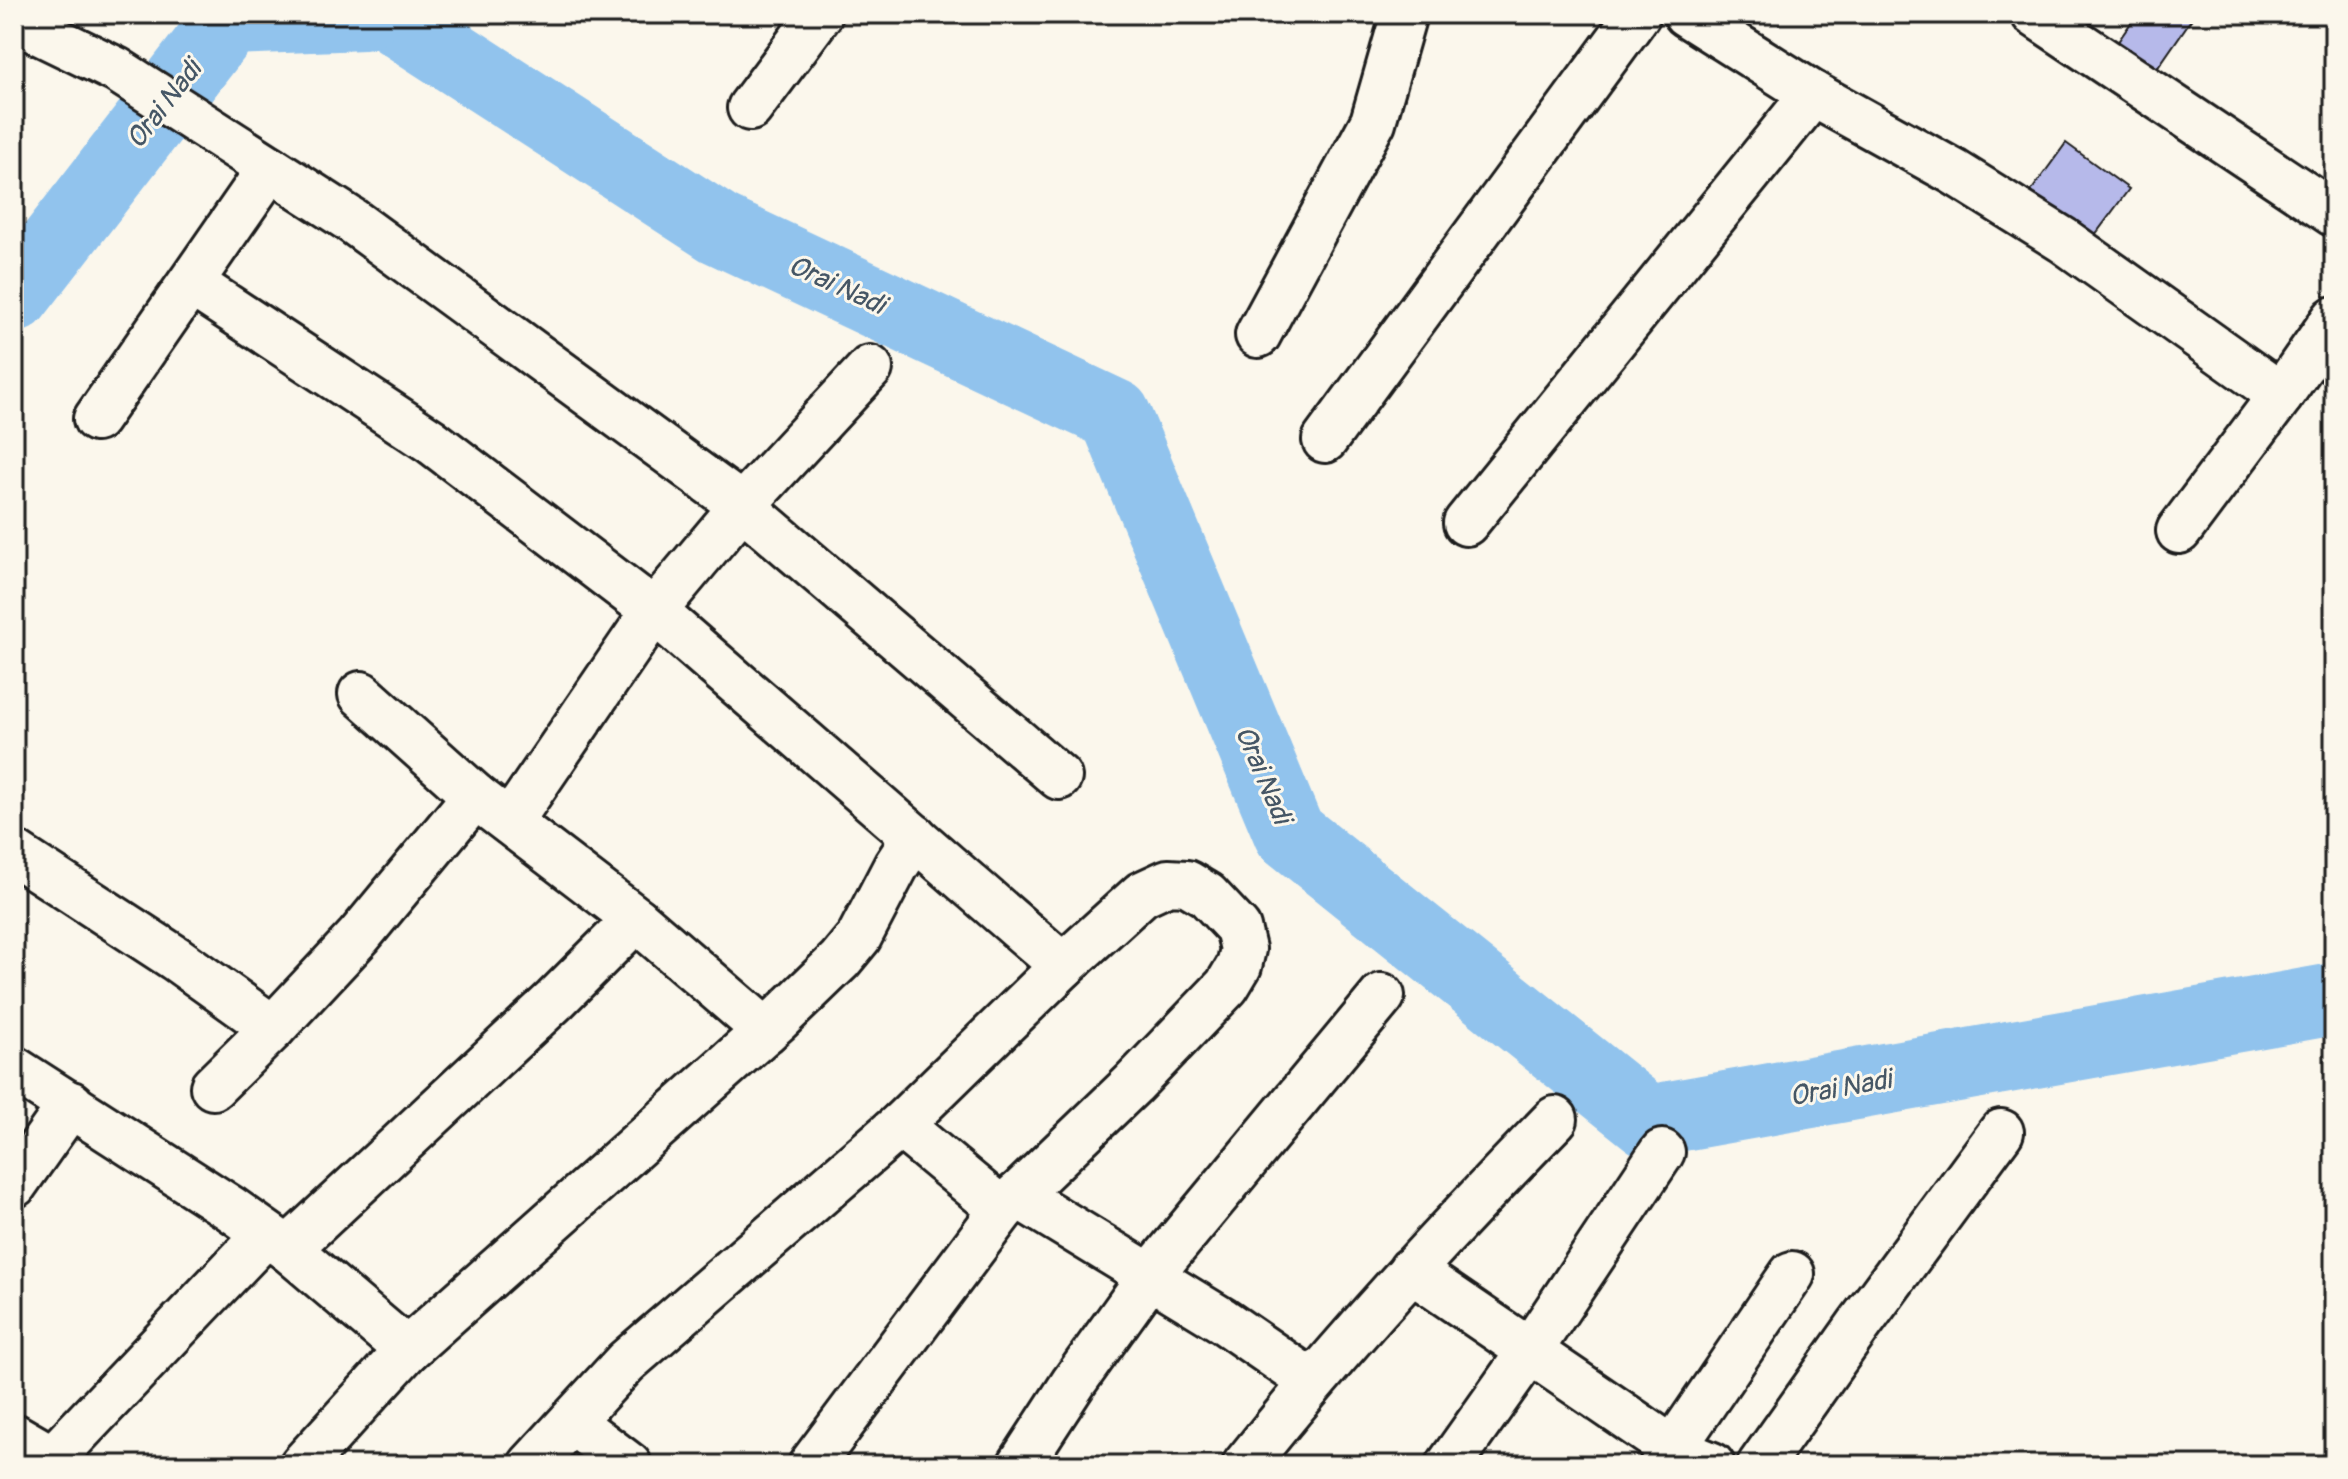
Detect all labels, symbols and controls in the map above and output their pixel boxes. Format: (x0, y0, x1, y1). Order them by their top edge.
water label: Orai Nadi (119, 51, 212, 156)
water label: Orai Nadi (783, 248, 894, 325)
water label: Orai Nadi (1226, 721, 1300, 832)
water label: Orai Nadi (1787, 1062, 1898, 1115)

